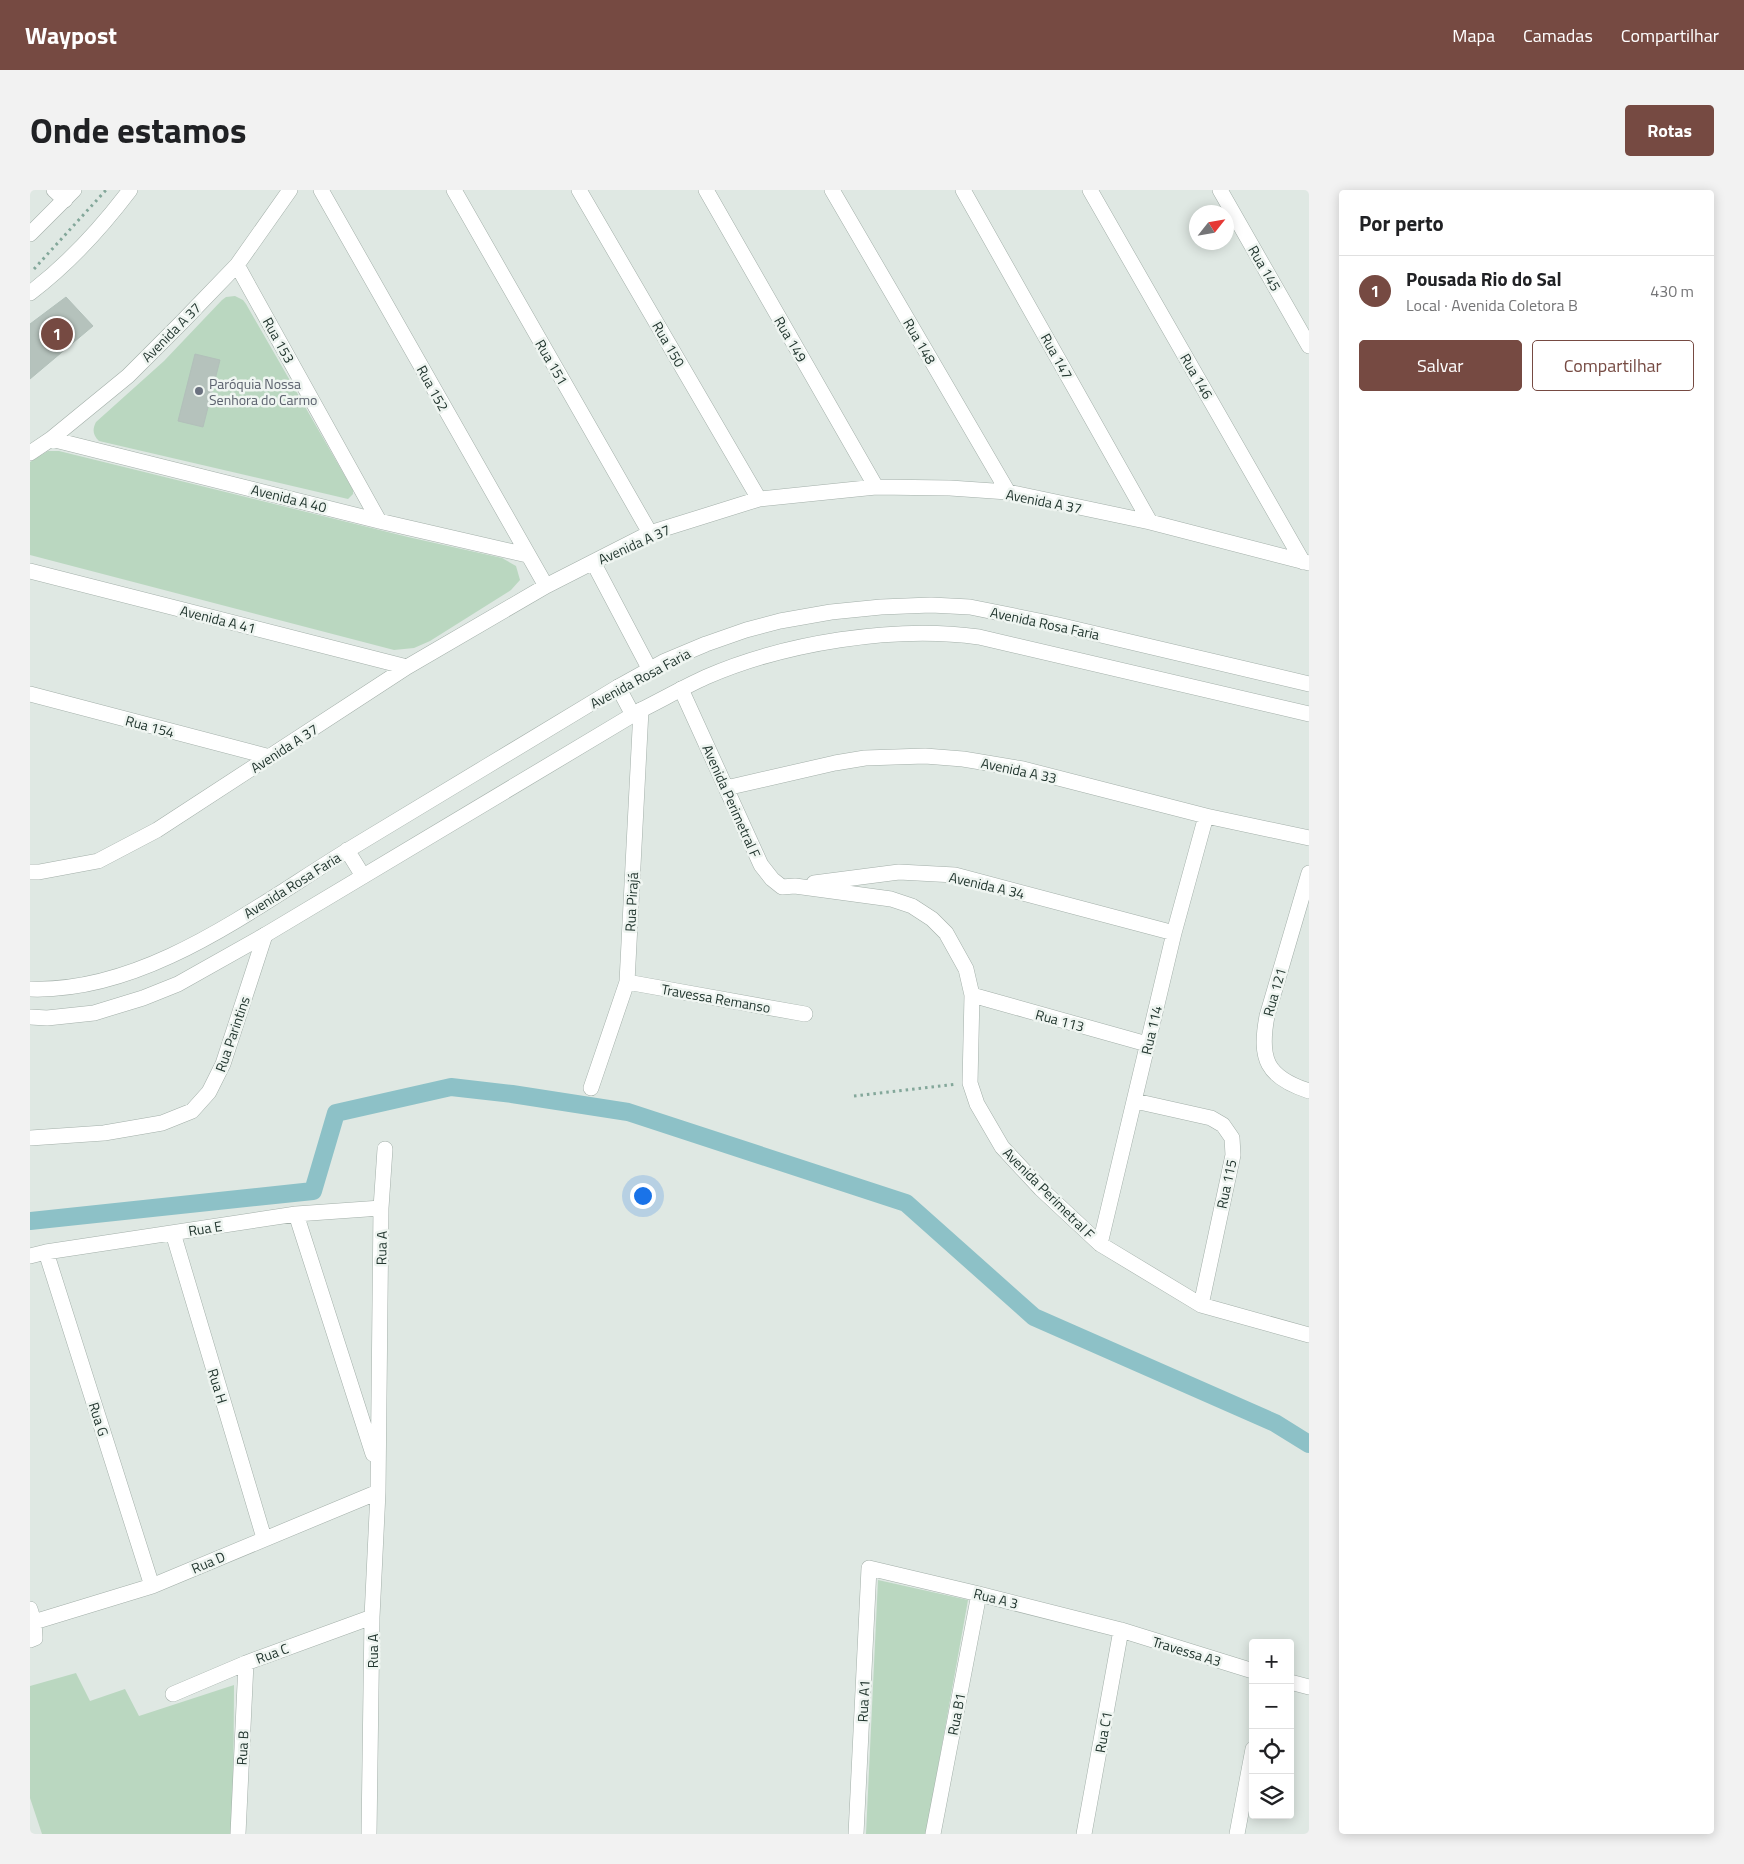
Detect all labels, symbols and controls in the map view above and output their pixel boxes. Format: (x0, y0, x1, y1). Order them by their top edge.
text: Waypost (25, 17, 117, 53)
text: Mapa (1452, 22, 1495, 49)
text: Camadas (1523, 22, 1593, 49)
text: Compartilhar (1621, 22, 1719, 49)
text: Onde estamos (30, 103, 246, 157)
button: Rotas (1625, 105, 1714, 156)
north arrow (1189, 205, 1234, 250)
text: Por perto (1359, 207, 1444, 239)
street label: Rua 145 (1243, 241, 1287, 295)
text: Pousada Rio do Sal (1406, 264, 1562, 293)
text: 1 (1371, 279, 1379, 303)
text: 430 m (1650, 279, 1694, 303)
text: Local · Avenida Coletora B (1406, 293, 1578, 317)
street label: Avenida A 37 (136, 297, 206, 367)
street label: Rua 149 (769, 312, 813, 366)
street label: Rua 153 (258, 313, 300, 367)
street label: Rua 148 (898, 314, 942, 368)
pin: 1 (41, 315, 73, 353)
street label: Rua 150 (647, 317, 691, 371)
street label: Rua 147 (1036, 329, 1078, 383)
street label: Rua 151 (530, 335, 574, 389)
button: Salvar (1359, 340, 1522, 391)
button: Compartilhar (1532, 340, 1694, 391)
street label: Rua 146 (1175, 349, 1219, 403)
street label: Rua 152 (412, 361, 454, 415)
place label: Paróquia Nossa Senhora do Carmo (209, 373, 317, 410)
marker: Paróquia Nossa Senhora do Carmo (193, 385, 205, 397)
street label: Avenida A 40 (249, 479, 329, 518)
street label: Avenida A 37 (1004, 483, 1084, 519)
street label: Avenida A 37 (595, 519, 673, 569)
street label: Avenida A 41 (178, 600, 258, 638)
street label: Avenida Rosa Faria (988, 601, 1102, 645)
street label: Avenida Rosa Faria (586, 643, 694, 713)
street label: Rua 154 (123, 709, 177, 743)
street label: Avenida A 37 (246, 718, 322, 778)
street label: Avenida Perimetral F (698, 741, 766, 861)
street label: Avenida A 33 (979, 752, 1059, 788)
street label: Avenida Rosa Faria (239, 847, 345, 923)
street label: Avenida A 34 (947, 866, 1027, 904)
street label: Rua Pirajá (619, 872, 643, 932)
street label: Rua 121 (1257, 965, 1291, 1019)
street label: Travessa Remanso (660, 978, 772, 1018)
street label: Rua Parintins (209, 993, 255, 1075)
street label: Rua 113 (1033, 1003, 1087, 1037)
street label: Rua 114 (1135, 1003, 1167, 1057)
street label: Avenida Perimetral F (998, 1142, 1100, 1244)
street label: Rua 115 (1211, 1157, 1241, 1210)
your location (630, 1183, 656, 1209)
street label: Rua E (187, 1215, 224, 1241)
street label: Rua A (370, 1230, 392, 1265)
street label: Rua H (203, 1366, 233, 1406)
street label: Rua G (84, 1399, 114, 1439)
street label: Rua D (188, 1545, 228, 1579)
street label: Rua A 3 (971, 1582, 1021, 1614)
street label: Travessa A3 (1150, 1631, 1224, 1671)
street label: Rua A (362, 1633, 383, 1668)
street label: Rua C (253, 1637, 292, 1669)
map controls (1249, 1639, 1294, 1819)
button: + (1249, 1639, 1294, 1684)
street label: Rua A1 (851, 1679, 875, 1723)
button: − (1249, 1684, 1294, 1729)
street label: Rua B1 (942, 1691, 970, 1737)
street label: Rua C1 (1089, 1710, 1117, 1754)
button: locate (1249, 1729, 1294, 1774)
street label: Rua B (231, 1730, 253, 1766)
button: layers (1249, 1774, 1294, 1819)

